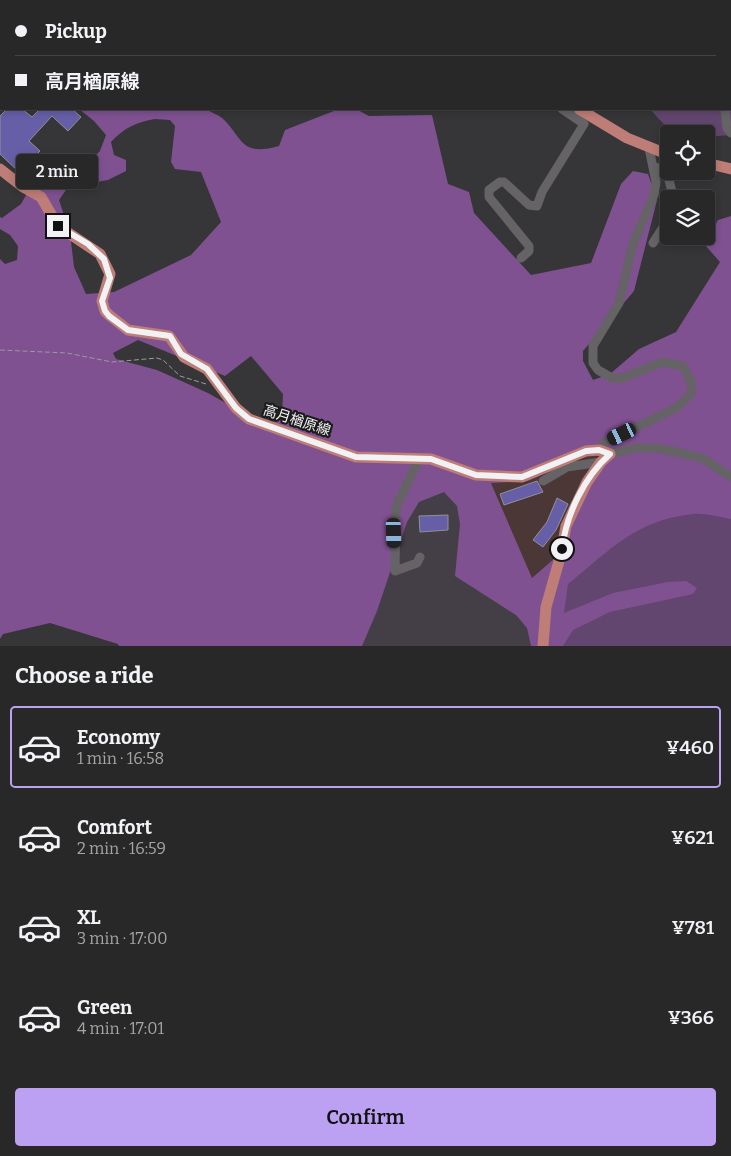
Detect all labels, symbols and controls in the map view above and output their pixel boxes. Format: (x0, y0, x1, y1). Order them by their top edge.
text: Pickup (45, 20, 107, 43)
text: 高月楢原線 (45, 70, 140, 93)
map controls (660, 125, 715, 245)
button: locate (660, 125, 715, 180)
callout: 2 min (17, 154, 99, 188)
text: 2 min (36, 162, 78, 181)
button: layers (660, 190, 715, 245)
route end (47, 215, 69, 237)
street label: 高月楢原線 (261, 402, 333, 439)
car (605, 421, 638, 447)
car (385, 518, 402, 548)
route start (551, 538, 573, 560)
text: Choose a ride (15, 662, 154, 689)
icon: car (17, 725, 62, 770)
text: Economy (77, 726, 160, 749)
text: ¥460 (666, 736, 714, 759)
text: 1 min · 16:58 (77, 749, 164, 768)
icon: car (17, 815, 62, 860)
text: Comfort (77, 816, 152, 839)
text: ¥621 (671, 826, 714, 849)
text: 2 min · 16:59 (77, 839, 166, 858)
icon: car (17, 905, 62, 950)
text: XL (77, 906, 101, 929)
text: ¥781 (672, 916, 714, 939)
text: 3 min · 17:00 (77, 929, 168, 948)
icon: car (17, 995, 62, 1040)
text: Green (77, 996, 132, 1019)
text: ¥366 (668, 1006, 714, 1029)
text: 4 min · 17:01 (77, 1019, 164, 1038)
button: Confirm (15, 1088, 716, 1146)

